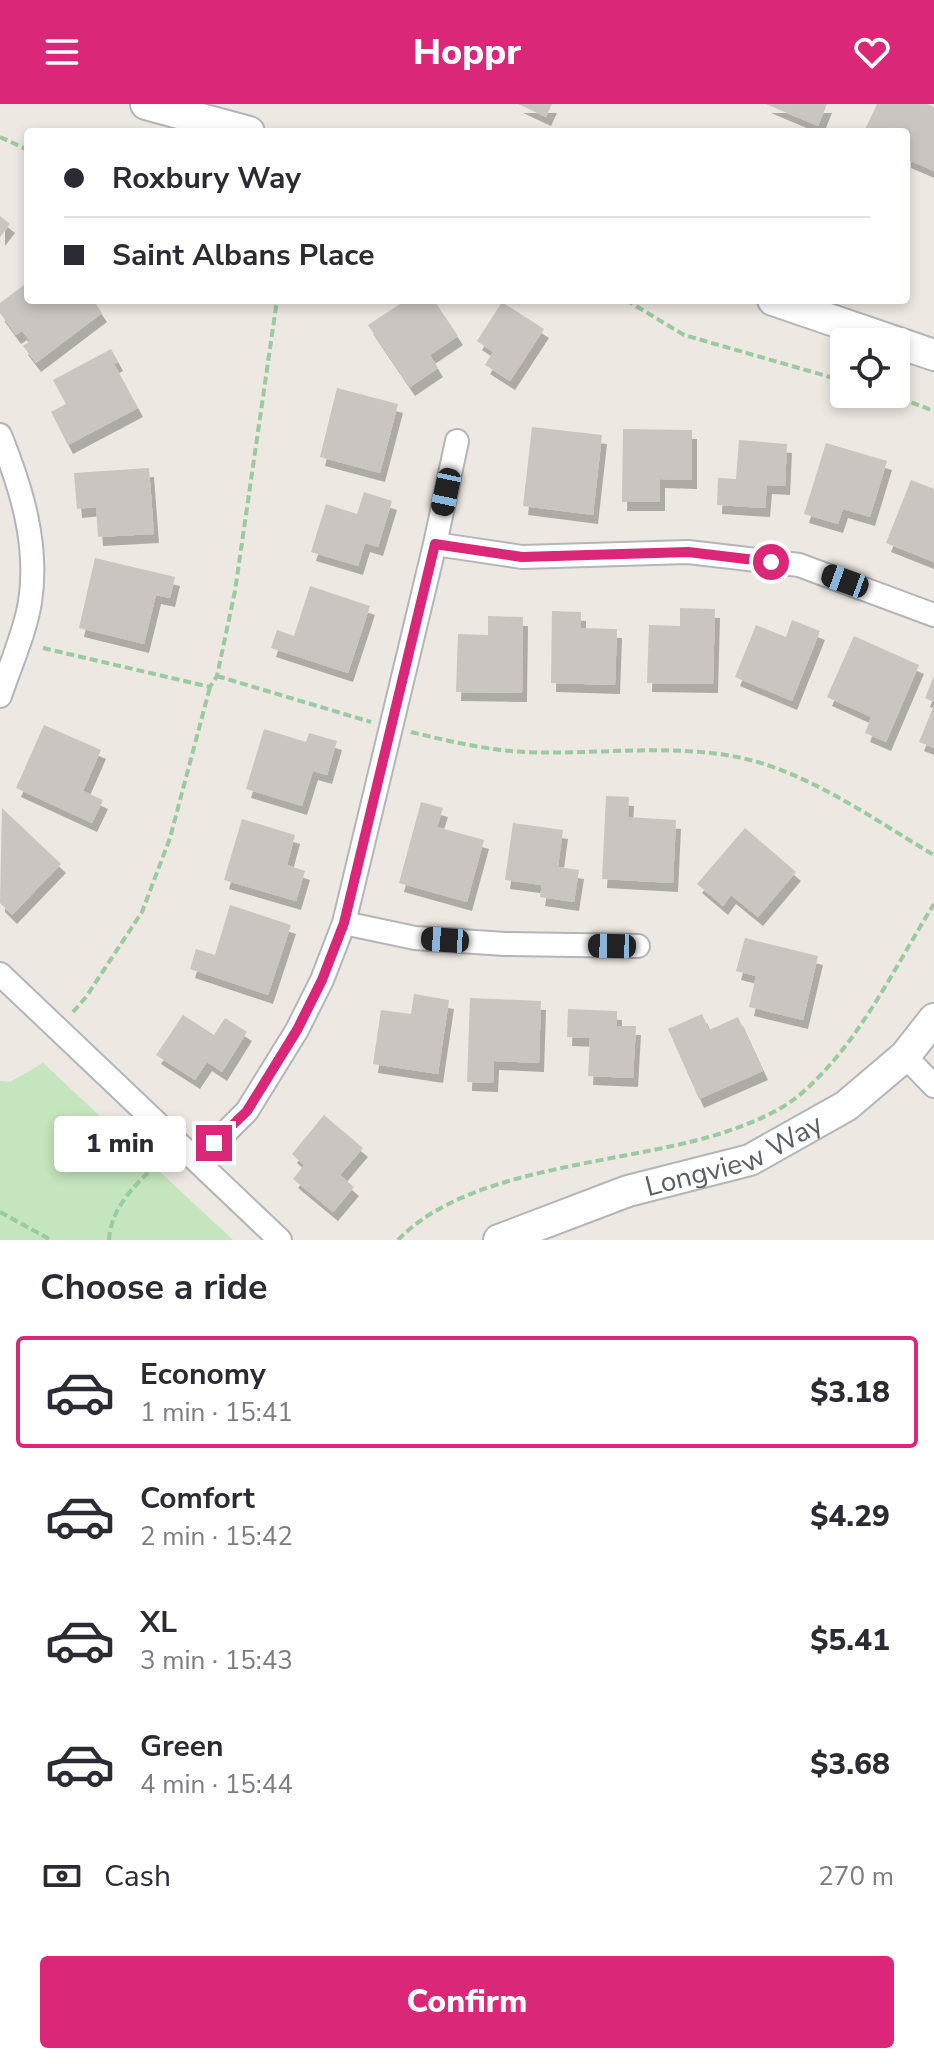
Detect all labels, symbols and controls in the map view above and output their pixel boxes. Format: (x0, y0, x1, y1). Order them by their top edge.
text: Hoppr (413, 28, 521, 77)
icon: menu (40, 30, 84, 74)
icon: heart (850, 30, 894, 74)
text: Roxbury Way (112, 158, 301, 199)
text: Saint Albans Place (112, 235, 374, 276)
map controls (830, 328, 910, 408)
button: locate (830, 328, 910, 408)
car (429, 466, 463, 518)
route start (753, 544, 789, 580)
car (818, 562, 872, 600)
car (420, 926, 470, 954)
car (588, 934, 636, 958)
street label: Longview Way (641, 1105, 830, 1206)
callout: 1 min (54, 1115, 186, 1171)
route end (196, 1125, 232, 1161)
text: 1 min (86, 1126, 154, 1161)
text: Choose a ride (40, 1263, 268, 1312)
text: Economy (140, 1354, 266, 1395)
icon: car (44, 1356, 116, 1428)
text: $3.18 (810, 1372, 890, 1413)
text: 1 min · 15:41 (140, 1395, 293, 1430)
text: Comfort (140, 1478, 255, 1519)
icon: car (44, 1480, 116, 1552)
text: $4.29 (810, 1496, 890, 1537)
text: 2 min · 15:42 (140, 1519, 293, 1554)
text: XL (140, 1602, 177, 1643)
icon: car (44, 1604, 116, 1676)
text: $5.41 (810, 1620, 890, 1661)
text: 3 min · 15:43 (140, 1643, 293, 1678)
text: Green (140, 1726, 224, 1767)
icon: car (44, 1728, 116, 1800)
text: $3.68 (810, 1744, 890, 1785)
text: 4 min · 15:44 (140, 1767, 293, 1802)
icon: cash (40, 1854, 84, 1898)
text: Cash (104, 1856, 171, 1897)
text: 270 m (818, 1859, 894, 1894)
button: Confirm (40, 1956, 894, 2048)

